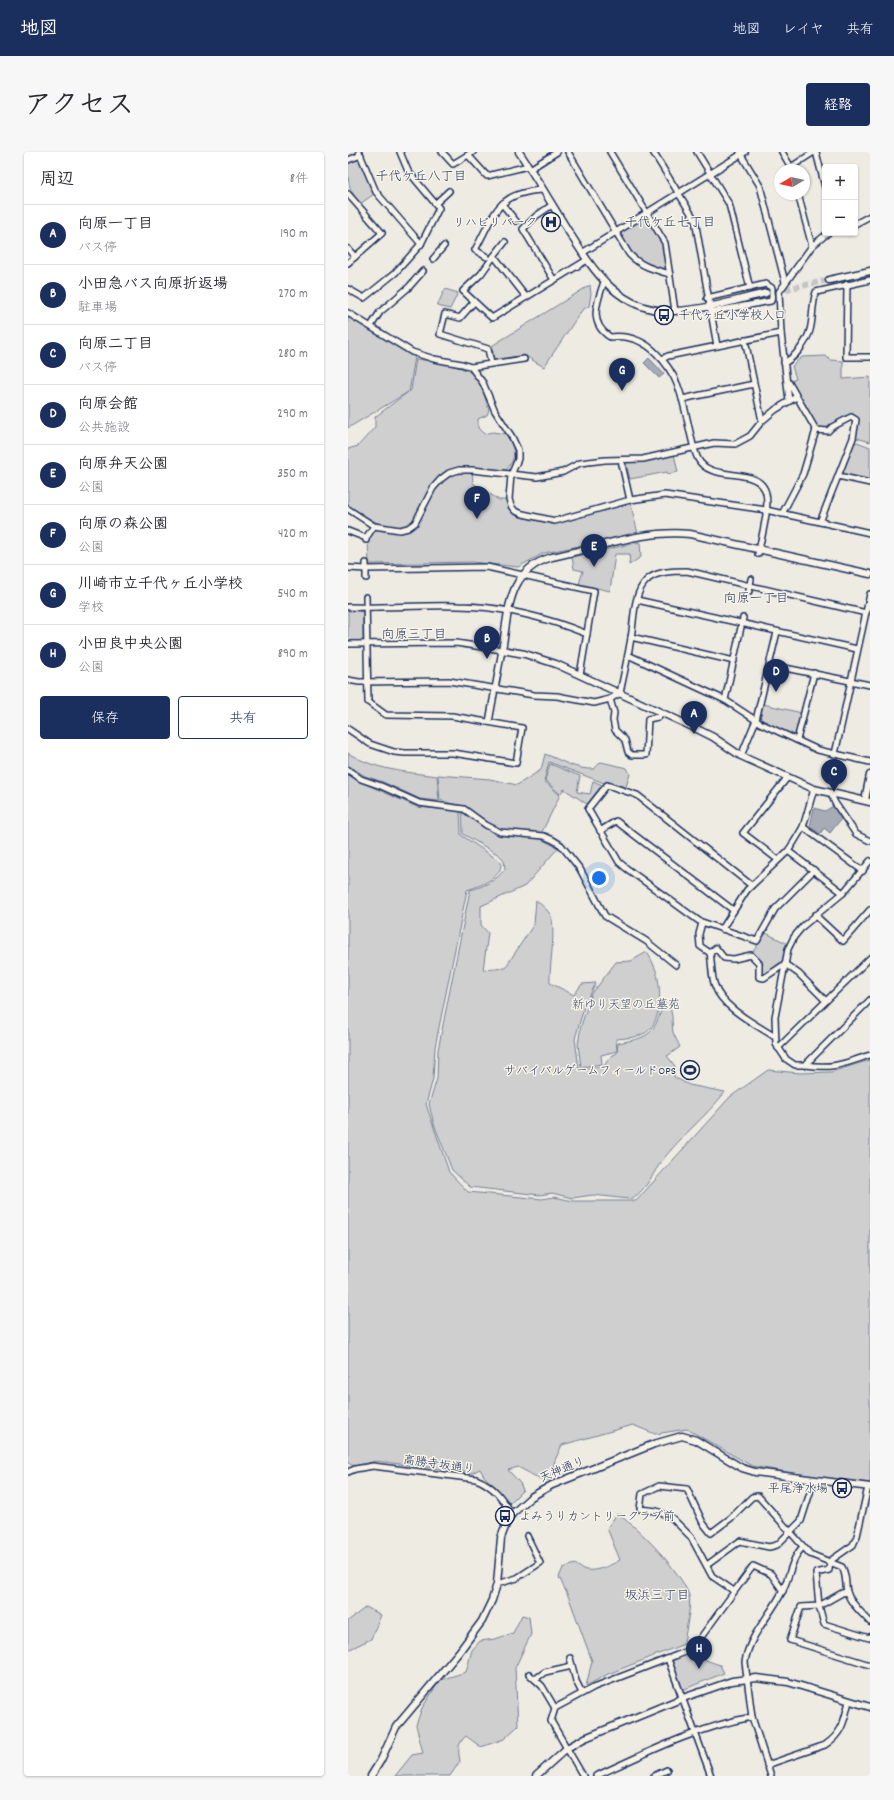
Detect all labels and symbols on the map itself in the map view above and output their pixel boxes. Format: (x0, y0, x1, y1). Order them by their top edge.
north arrow (774, 164, 810, 200)
district label: 千代ケ丘八丁目 (375, 168, 467, 187)
hospital icon: リハビリパーク (540, 211, 562, 233)
district label: 千代ケ丘七丁目 (624, 214, 716, 233)
place label: リハビリパーク (453, 215, 537, 232)
bus stop icon: 千代ヶ丘小学校入口 (653, 304, 675, 326)
place label: 千代ヶ丘小学校入口 (678, 308, 786, 325)
pin: G (609, 358, 635, 391)
pin: F (464, 486, 490, 519)
pin: E (581, 534, 607, 567)
district label: 向原一丁目 (723, 590, 789, 609)
district label: 向原三丁目 (381, 626, 447, 645)
pin: B (474, 626, 500, 659)
pin: D (763, 659, 789, 692)
pin: A (681, 701, 707, 734)
pin: C (821, 759, 847, 792)
your location (589, 868, 609, 888)
park label: 新ゆり天望の丘墓苑 (572, 997, 680, 1014)
sports icon: サバイバルゲームフィールドOPS (679, 1059, 701, 1081)
place label: サバイバルゲームフィールドOPS (504, 1063, 676, 1080)
street label: 高勝寺坂通り (402, 1452, 476, 1479)
street label: 天神通り (537, 1453, 588, 1488)
bus stop icon: 平尾浄水場 (831, 1477, 853, 1499)
place label: 平尾浄水場 (768, 1481, 828, 1498)
bus stop icon: よみうりカントリークラブ前 (494, 1505, 516, 1527)
place label: よみうりカントリークラブ前 (519, 1509, 675, 1526)
district label: 坂浜三丁目 (624, 1587, 690, 1606)
pin: H (686, 1636, 712, 1669)

